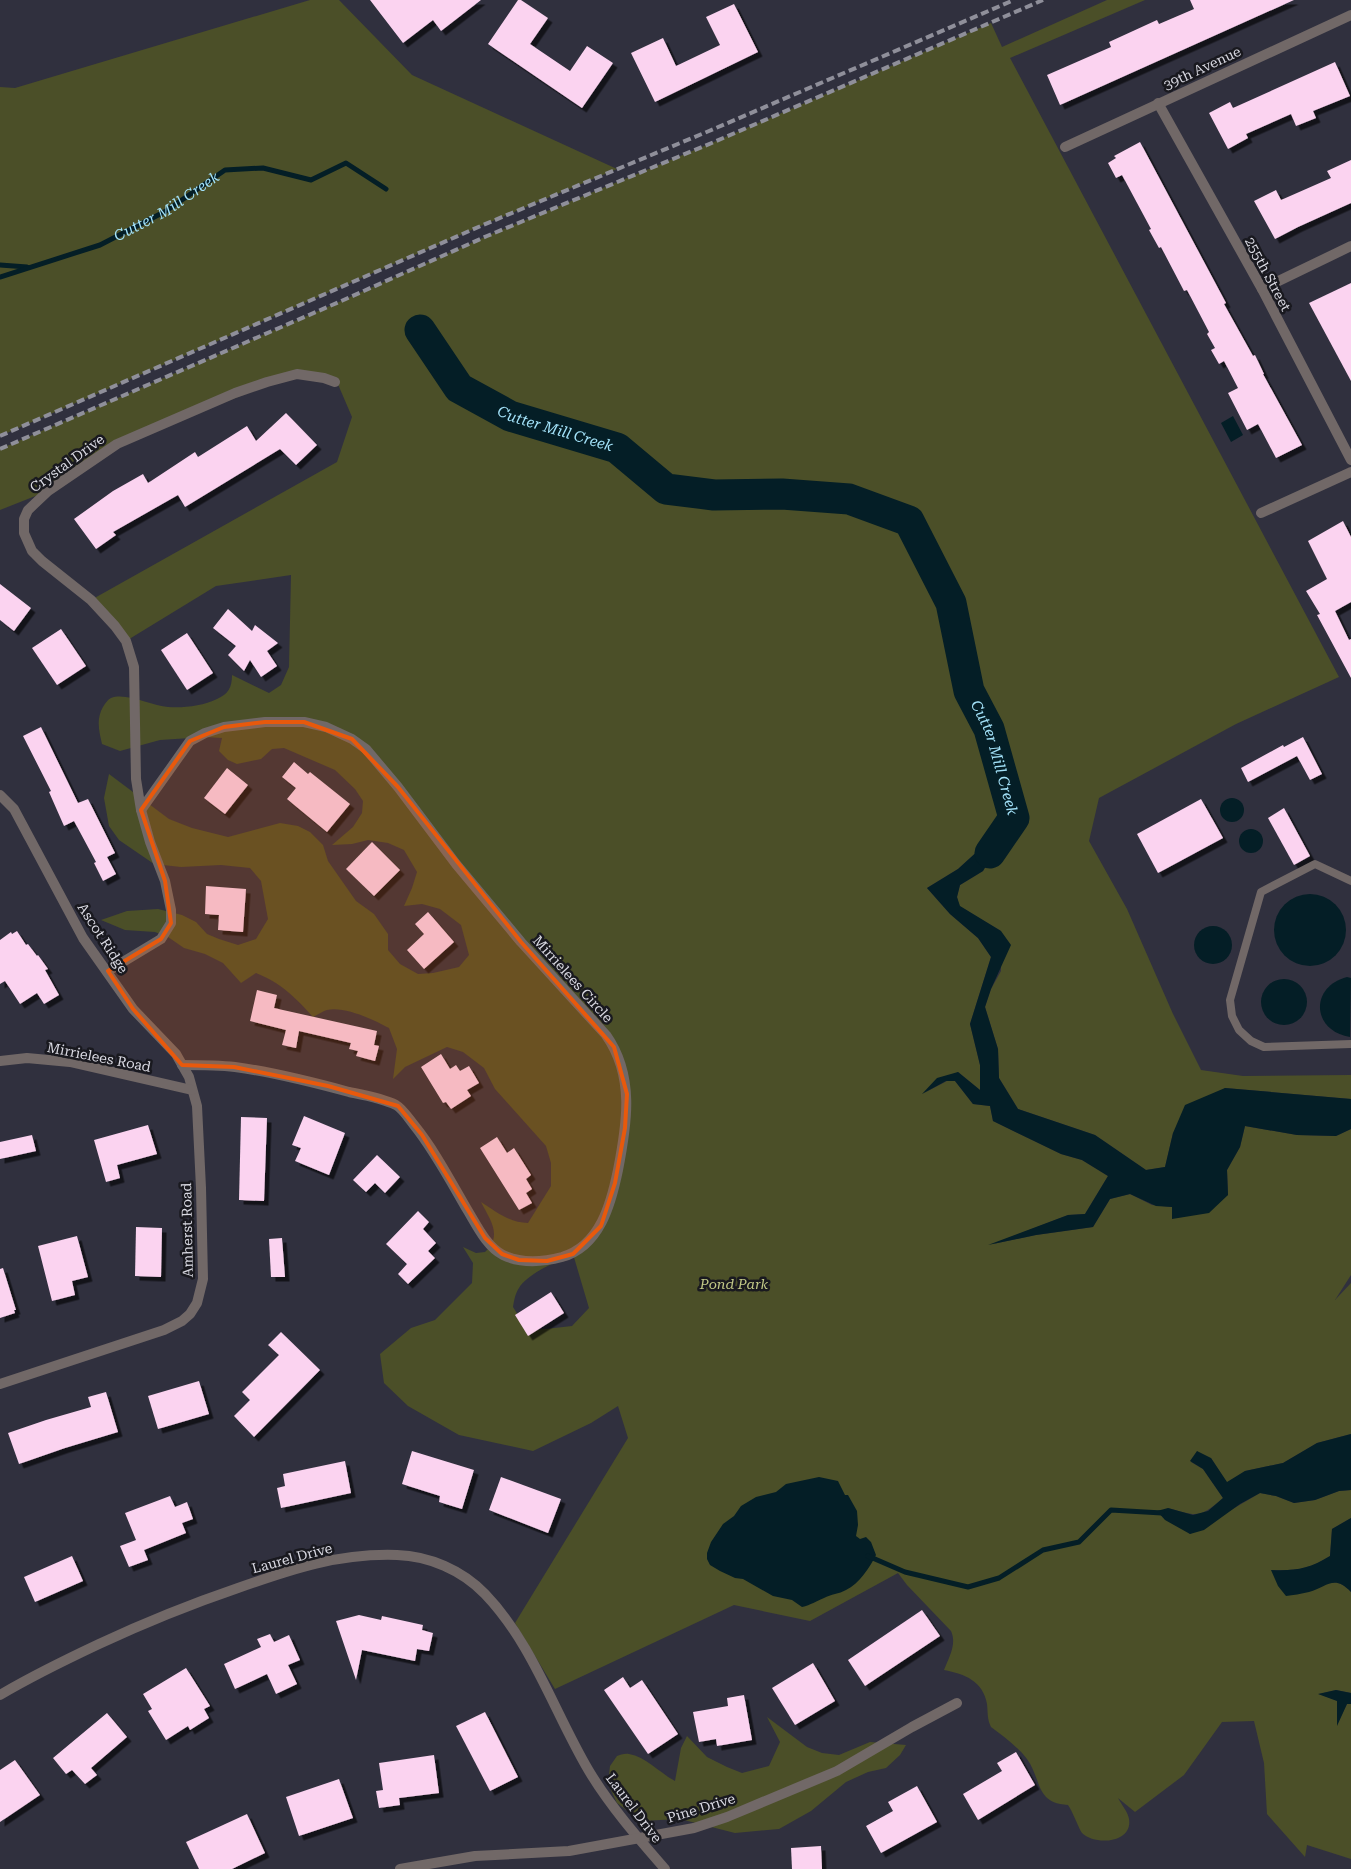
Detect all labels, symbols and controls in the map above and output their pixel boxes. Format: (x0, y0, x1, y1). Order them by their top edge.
street label: 39th Avenue (1161, 43, 1244, 93)
water label: Cutter Mill Creek (111, 167, 223, 245)
street label: 255th Street (1242, 234, 1294, 314)
water label: Cutter Mill Creek (494, 402, 616, 456)
street label: Crystal Drive (27, 430, 108, 495)
water label: Cutter Mill Creek (967, 697, 1022, 818)
street label: Ascot Ridge (74, 900, 132, 976)
street label: Mirrielees Circle (530, 932, 616, 1026)
street label: Mirrielees Road (46, 1039, 152, 1075)
street label: Amherst Road (178, 1183, 196, 1277)
park label: Pond Park (699, 1276, 769, 1292)
street label: Laurel Drive (250, 1539, 334, 1576)
street label: Laurel Drive (603, 1770, 665, 1846)
street label: Pine Drive (665, 1790, 737, 1826)

